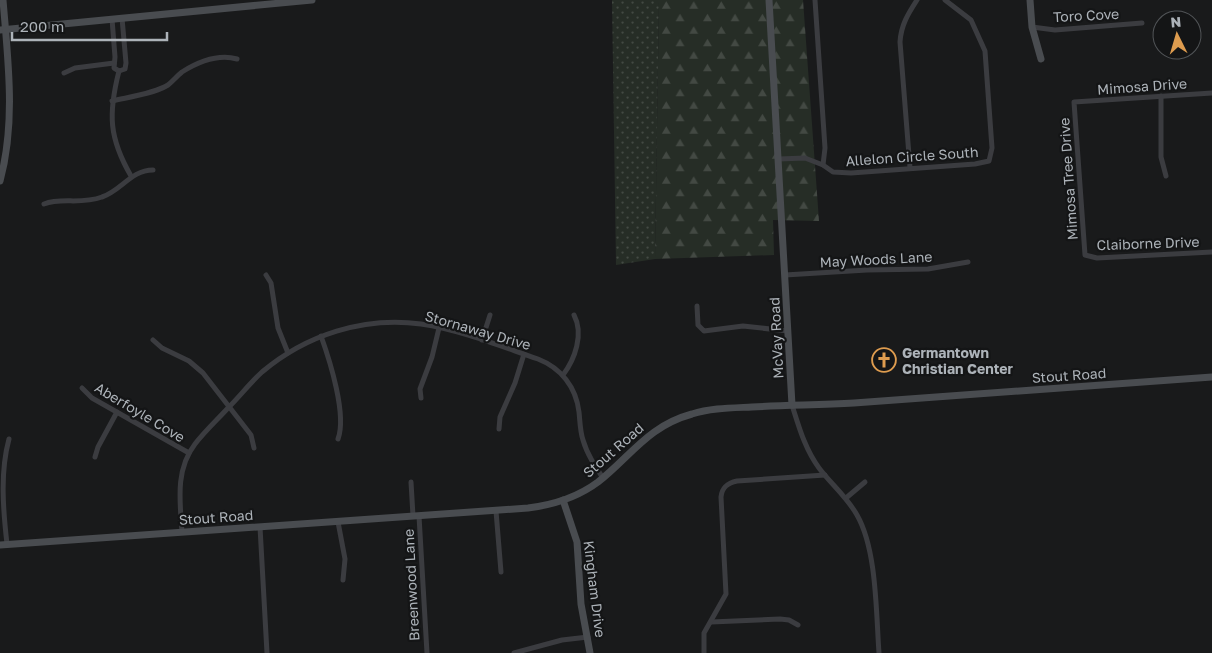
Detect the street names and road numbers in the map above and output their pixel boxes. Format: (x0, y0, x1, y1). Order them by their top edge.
street label: Toro Cove (1052, 5, 1120, 25)
street label: Mimosa Drive (1096, 74, 1188, 98)
street label: Mimosa Tree Drive (1055, 117, 1081, 241)
street label: Allelon Circle South (845, 143, 979, 169)
street label: Claiborne Drive (1096, 233, 1200, 253)
street label: May Woods Lane (819, 248, 933, 270)
street label: McVay Road (765, 297, 787, 379)
street label: Stornaway Drive (423, 307, 533, 353)
street label: Stout Road (1031, 364, 1107, 386)
street label: Aberfoyle Cove (92, 378, 188, 446)
street label: Stout Road (579, 419, 647, 481)
street label: Stout Road (178, 506, 254, 528)
street label: Breenwood Lane (400, 528, 422, 642)
street label: Kingham Drive (581, 539, 609, 639)

